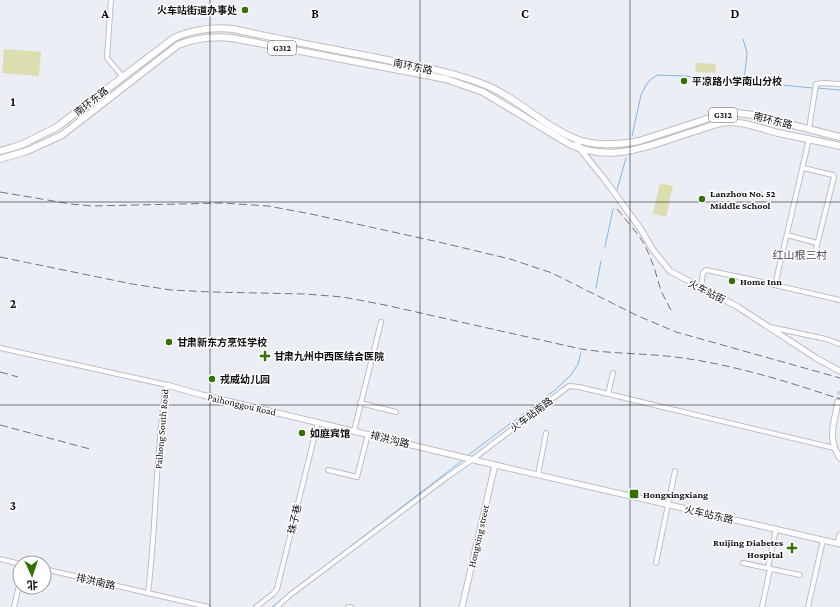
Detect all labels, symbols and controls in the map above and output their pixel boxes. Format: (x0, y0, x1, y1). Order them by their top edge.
place label: 火车站街道办事处 (157, 5, 237, 16)
marker: 火车站街道办事处 (240, 5, 250, 15)
text: A (100, 6, 109, 21)
text: B (311, 6, 319, 21)
text: C (521, 6, 529, 21)
text: D (731, 6, 740, 21)
road number: G312 (268, 41, 296, 55)
street label: 南环东路 (392, 57, 434, 76)
place label: 平凉路小学南山分校 (692, 75, 782, 87)
marker: 平凉路小学南山分校 (679, 76, 689, 86)
street label: 南环东路 (72, 85, 110, 118)
text: 1 (11, 94, 16, 109)
road number: G312 (709, 108, 737, 122)
street label: 南环东路 (752, 110, 794, 131)
place label: Lanzhou No. 52 Middle School (710, 188, 775, 211)
marker: Lanzhou No. 52 Middle School (697, 194, 707, 204)
district label: 红山根三村 (773, 249, 828, 261)
marker: Home Inn (727, 276, 737, 286)
place label: Home Inn (740, 276, 782, 287)
street label: 火车站街 (686, 277, 727, 305)
text: 2 (10, 296, 17, 311)
place label: 甘肃新东方烹饪学校 (177, 336, 267, 348)
marker: 甘肃新东方烹饪学校 (164, 337, 174, 347)
marker: 甘肃九州中西医结合医院 (259, 350, 271, 362)
place label: 甘肃九州中西医结合医院 (274, 350, 384, 362)
place label: 戎威幼儿园 (220, 373, 270, 385)
marker: 戎威幼儿园 (207, 374, 217, 384)
street label: Paihong South Road (153, 388, 171, 470)
street label: Paihonggou Road (207, 391, 278, 418)
street label: 火车站南路 (508, 395, 555, 434)
place label: 如庭宾馆 (310, 427, 350, 439)
marker: 如庭宾馆 (297, 428, 307, 438)
street label: 排洪沟路 (369, 429, 411, 450)
marker: Hongxingxiang (628, 488, 640, 500)
place label: Hongxingxiang (643, 489, 708, 500)
text: 3 (10, 498, 16, 513)
street label: 珠子巷 (286, 503, 303, 535)
street label: Hongxing street (466, 503, 491, 568)
street label: 火车站东路 (683, 504, 734, 525)
place label: Ruijing Diabetes Hospital (713, 537, 783, 560)
marker: Ruijing Diabetes Hospital (786, 542, 798, 554)
north arrow (12, 555, 52, 595)
street label: 排洪南路 (75, 572, 117, 591)
text: 北 (27, 579, 38, 591)

